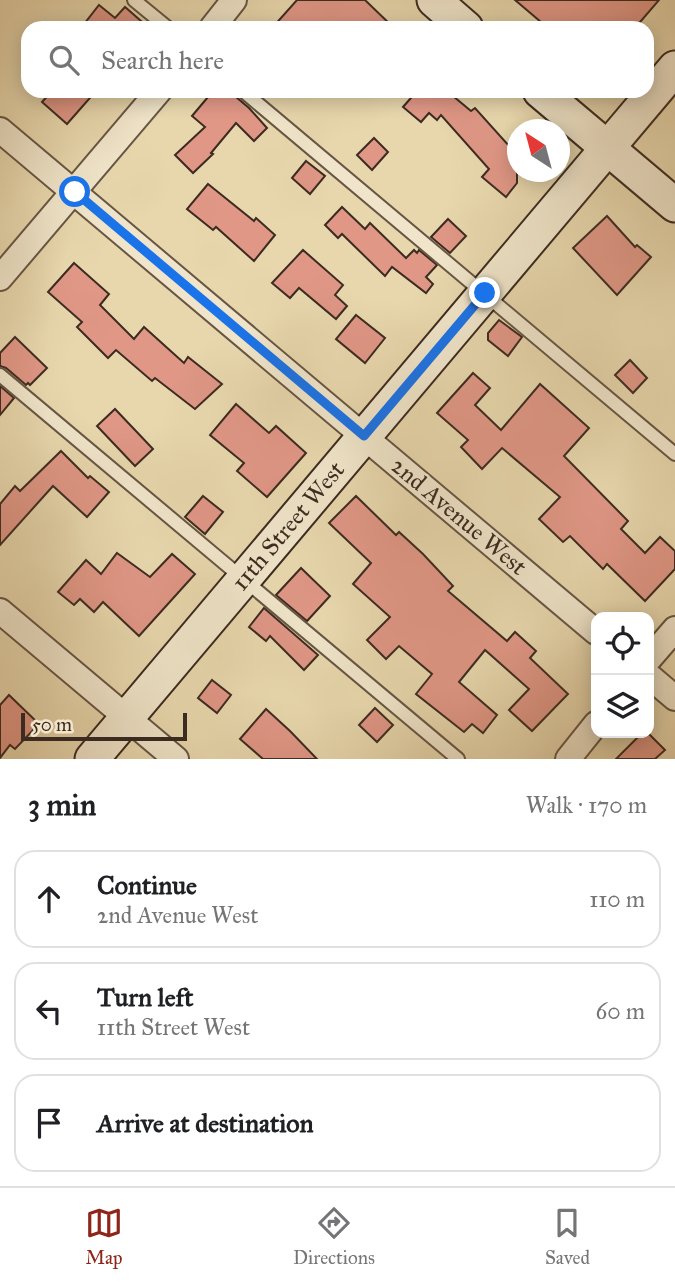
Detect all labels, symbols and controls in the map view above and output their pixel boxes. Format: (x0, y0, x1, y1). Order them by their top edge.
search box (21, 21, 654, 98)
icon: search (45, 41, 83, 79)
text: Search here (101, 44, 224, 76)
north arrow (507, 119, 570, 182)
route start (59, 176, 90, 207)
route end (469, 277, 500, 308)
street label: 2nd Avenue West (385, 450, 533, 582)
street label: 11th Street West (225, 455, 351, 597)
map controls (591, 612, 654, 738)
button: locate (591, 612, 654, 675)
button: layers (591, 675, 654, 738)
scale bar (21, 710, 187, 742)
text: 50 m (32, 713, 72, 736)
text: 3 min (28, 787, 96, 823)
text: Walk · 170 m (526, 791, 647, 819)
text: Continue (97, 869, 197, 901)
icon: ahead (30, 880, 68, 918)
text: 110 m (589, 885, 645, 913)
text: 2nd Avenue West (97, 901, 258, 929)
text: Turn left (97, 981, 193, 1013)
icon: left (30, 992, 68, 1030)
text: 60 m (596, 997, 645, 1025)
text: 11th Street West (97, 1013, 250, 1041)
icon: arrive (30, 1104, 68, 1142)
text: Arrive at destination (97, 1107, 314, 1139)
tab: Map (85, 1204, 123, 1269)
tab: Directions (293, 1204, 375, 1269)
tab: Saved (545, 1204, 590, 1269)

